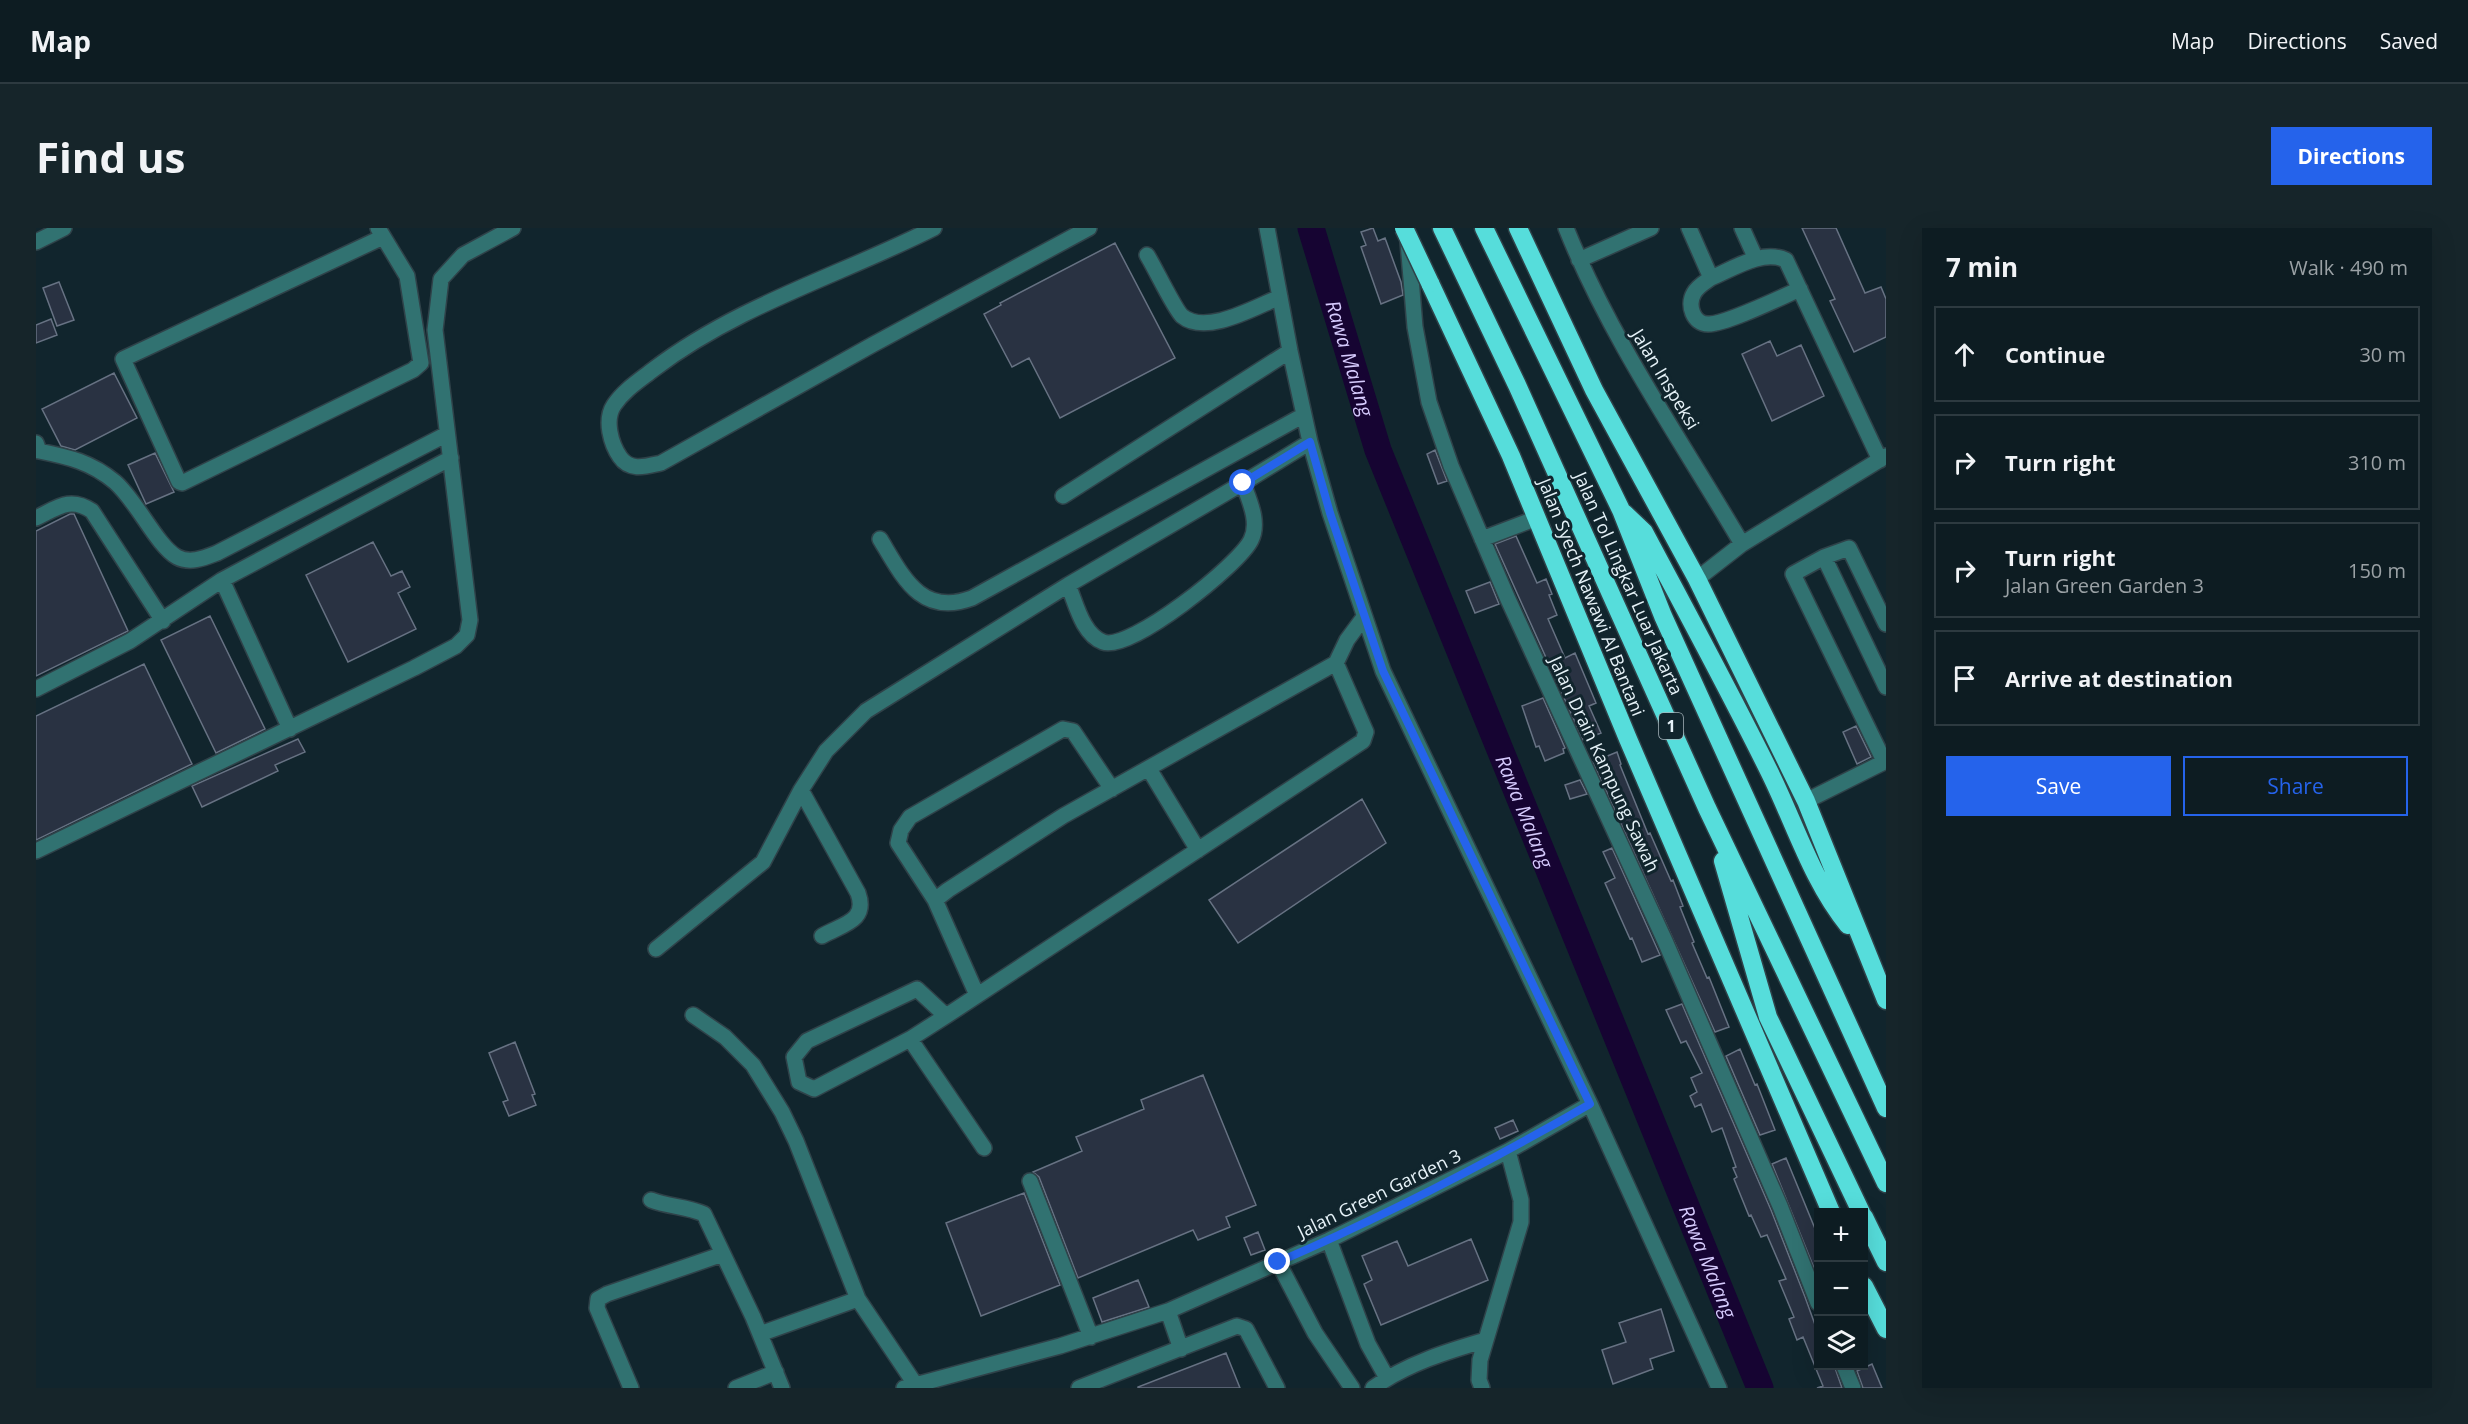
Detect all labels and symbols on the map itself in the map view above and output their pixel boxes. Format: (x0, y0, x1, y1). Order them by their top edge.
water label: Rawa Malang (1320, 297, 1381, 420)
street label: Jalan Inspeksi (1625, 322, 1706, 434)
street label: Jalan Tol Lingkar Luar Jakarta (1568, 466, 1689, 698)
route start (1229, 469, 1255, 495)
street label: Jalan Syech Nawawi Al Bantani (1532, 473, 1651, 719)
street label: Jalan Drain Kampung Sawah (1543, 650, 1666, 876)
road number: 1 (1659, 713, 1683, 739)
water label: Rawa Malang (1490, 751, 1560, 872)
street label: Jalan Green Garden 3 (1291, 1143, 1465, 1244)
water label: Rawa Malang (1673, 1201, 1744, 1323)
route end (1264, 1248, 1290, 1274)

